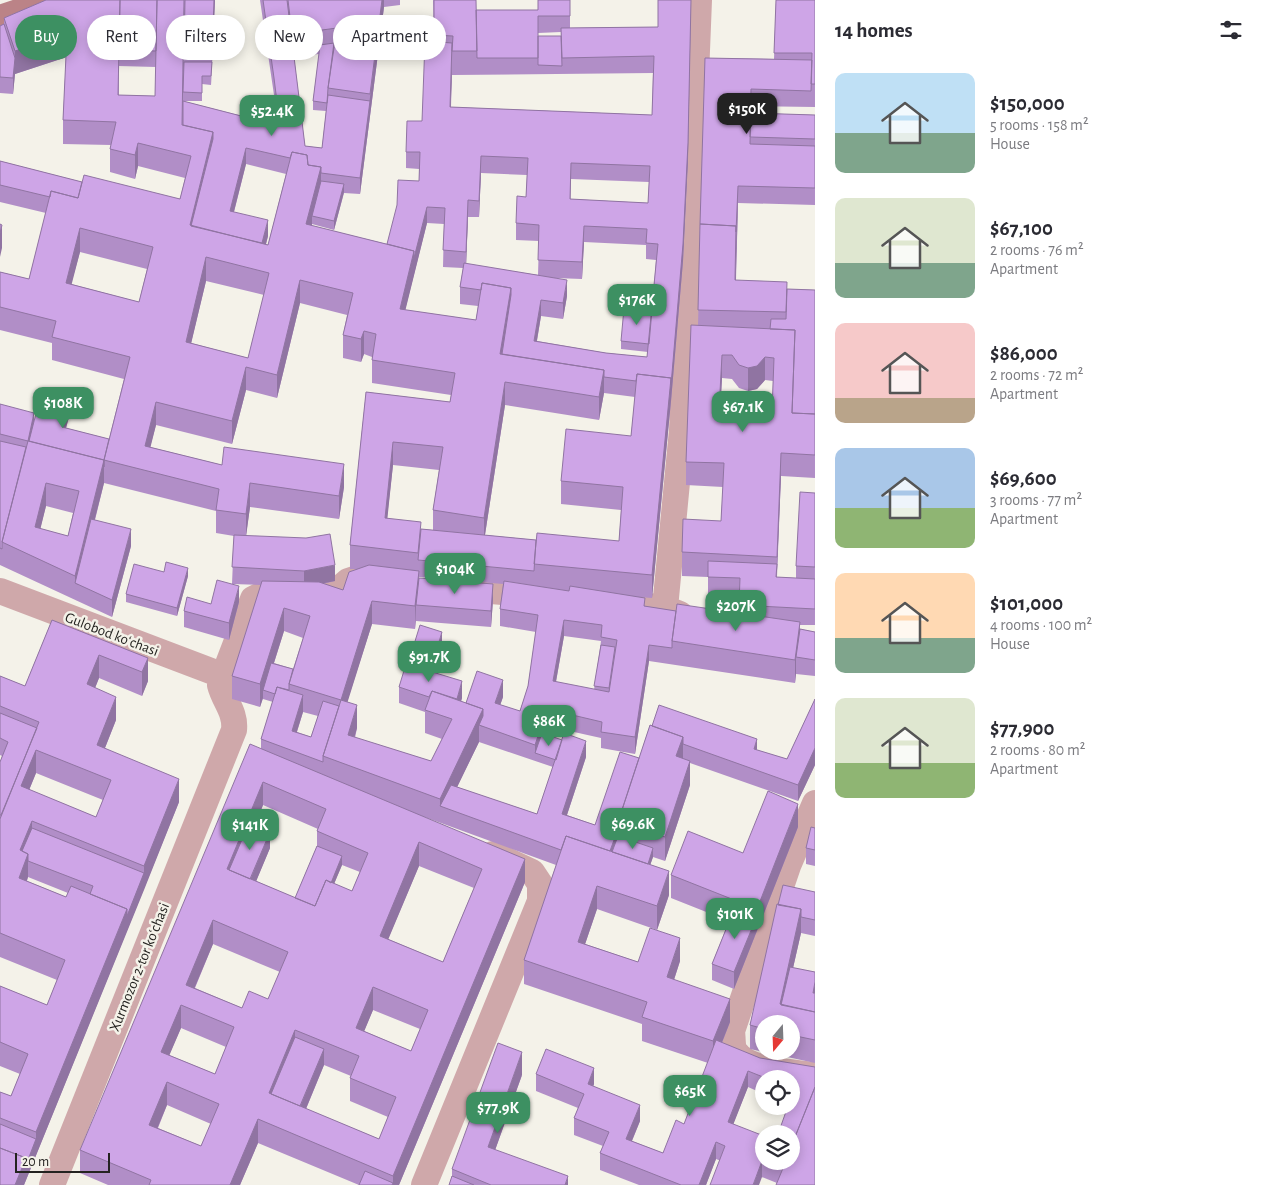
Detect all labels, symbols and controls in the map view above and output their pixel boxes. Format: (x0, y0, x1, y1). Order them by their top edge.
chip: Buy (15, 15, 77, 60)
chip: Rent (87, 15, 156, 60)
chip: Filters (166, 15, 245, 60)
chip: New (255, 15, 323, 60)
chip: Apartment (333, 15, 446, 60)
icon: filters (1217, 16, 1245, 44)
text: 14 homes (835, 20, 913, 41)
pin: $150K (712, 92, 782, 135)
icon: home (875, 93, 935, 153)
text: $150,000 (990, 93, 1065, 114)
pin: $52.4K (231, 94, 313, 137)
text: $150K (728, 101, 766, 117)
text: $52.4K (251, 103, 293, 119)
text: 5 rooms · 158 m² (990, 117, 1089, 133)
text: House (990, 136, 1030, 152)
icon: home (875, 218, 935, 278)
text: $67,100 (990, 218, 1053, 239)
text: 2 rooms · 76 m² (990, 242, 1084, 258)
text: Apartment (990, 261, 1058, 277)
pin: $176K (602, 284, 672, 326)
text: $176K (619, 292, 655, 308)
icon: home (875, 343, 935, 403)
text: $86,000 (990, 343, 1058, 364)
text: 2 rooms · 72 m² (990, 367, 1083, 383)
pin: $108K (28, 386, 98, 429)
text: Apartment (990, 386, 1058, 402)
pin: $67.1K (702, 390, 784, 433)
text: $108K (44, 395, 82, 411)
text: $67.1K (723, 399, 763, 415)
icon: home (875, 468, 935, 528)
text: $69,600 (990, 468, 1057, 489)
text: 3 rooms · 77 m² (990, 492, 1082, 508)
text: Apartment (990, 511, 1058, 527)
pin: $104K (420, 552, 490, 595)
text: $104K (436, 561, 474, 577)
pin: $207K (701, 590, 771, 632)
icon: home (875, 593, 935, 653)
text: $101,000 (990, 593, 1063, 614)
text: $207K (716, 598, 756, 614)
street label: Gulobod koʻchasi (63, 610, 161, 659)
text: 4 rooms · 100 m² (990, 617, 1092, 633)
text: House (990, 636, 1030, 652)
pin: $91.7K (388, 640, 470, 683)
text: $91.7K (409, 649, 449, 665)
pin: $86K (519, 704, 579, 747)
text: $86K (533, 713, 565, 729)
icon: home (875, 718, 935, 778)
text: $77,900 (990, 718, 1054, 739)
text: 2 rooms · 80 m² (990, 742, 1085, 758)
text: Apartment (990, 761, 1058, 777)
pin: $141K (215, 808, 285, 851)
pin: $69.6K (592, 808, 674, 850)
text: $69.6K (611, 816, 655, 832)
text: $141K (232, 817, 268, 833)
pin: $101K (700, 898, 770, 940)
street label: Xurmozor 2-tor koʻchasi (107, 901, 172, 1034)
text: $101K (717, 906, 753, 922)
north arrow (755, 1015, 800, 1060)
map controls (755, 1015, 800, 1170)
button: locate (755, 1070, 800, 1115)
pin: $65K (660, 1074, 720, 1117)
text: $65K (674, 1083, 706, 1099)
pin: $77.9K (457, 1092, 539, 1134)
text: $77.9K (477, 1100, 519, 1116)
button: layers (755, 1125, 800, 1170)
scale bar (15, 1150, 110, 1173)
text: 20 m (22, 1155, 49, 1169)

